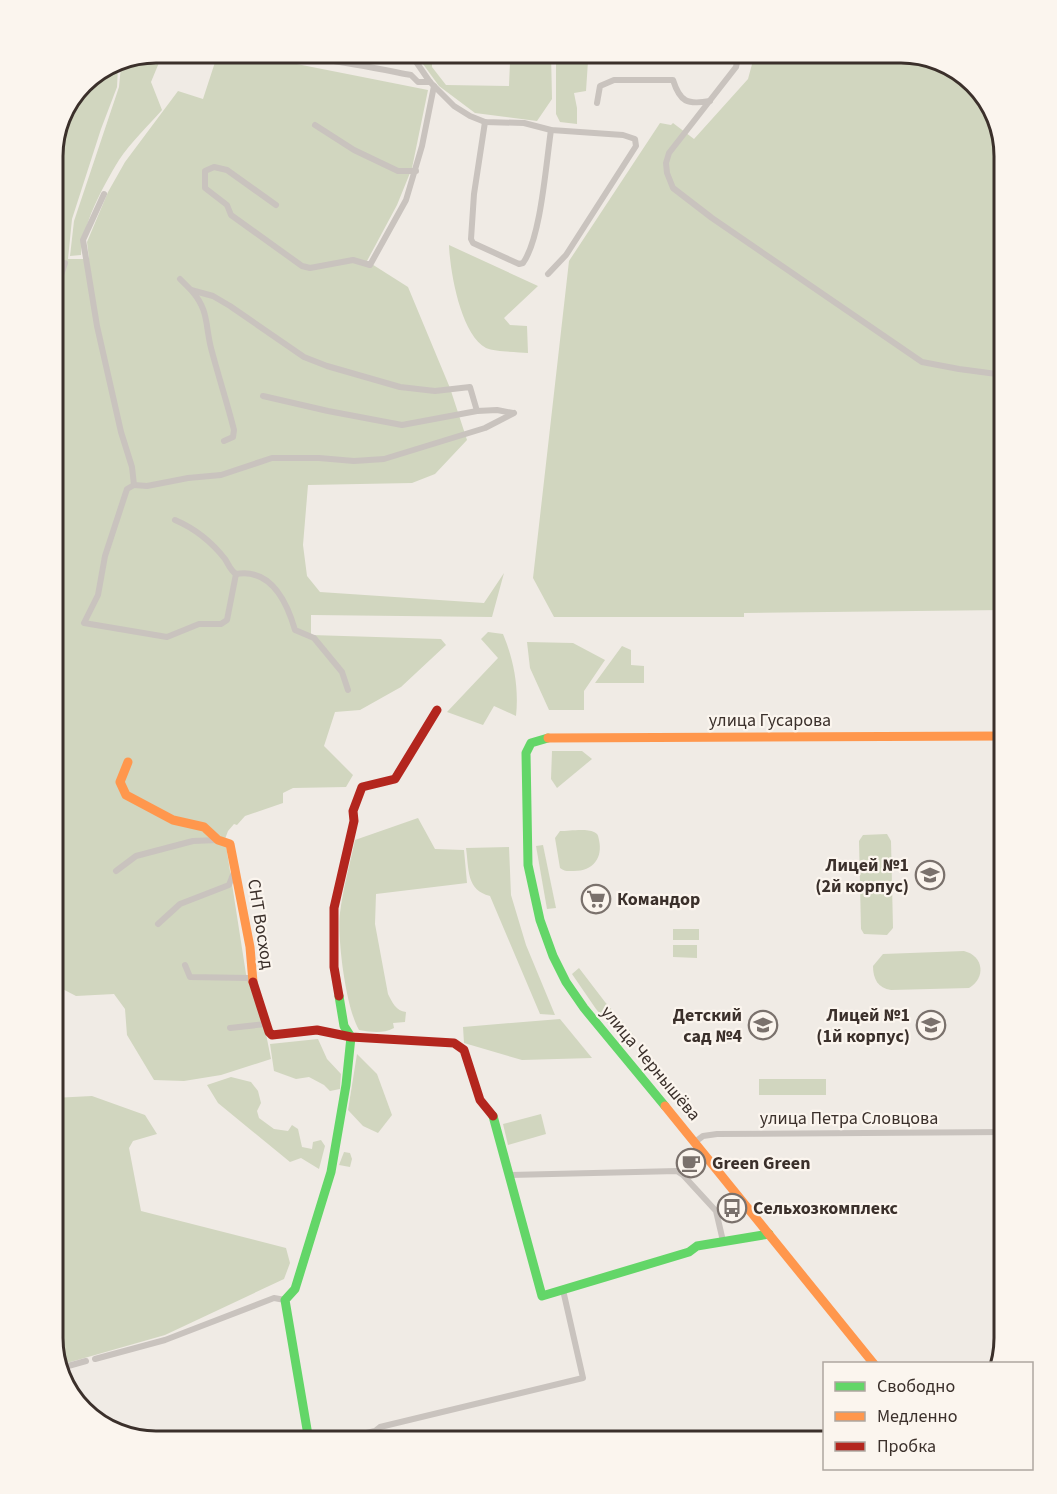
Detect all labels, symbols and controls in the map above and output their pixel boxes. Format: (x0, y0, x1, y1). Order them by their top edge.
street label: улица Гусарова (709, 708, 831, 733)
place label: Лицей №1 (2й корпус) (815, 853, 909, 899)
school or university icon: Лицей №1 (2й корпус) (914, 859, 946, 891)
street label: СНТ Восход (241, 877, 280, 971)
supermarket icon: Командор (580, 883, 612, 915)
place label: Командор (617, 887, 700, 912)
street label: улица Чернышёва (595, 1000, 706, 1126)
place label: Детский сад №4 (673, 1003, 742, 1049)
place label: Лицей №1 (1й корпус) (816, 1003, 910, 1049)
school or university icon: Детский сад №4 (747, 1009, 779, 1041)
school or university icon: Лицей №1 (1й корпус) (915, 1009, 947, 1041)
street label: улица Петра Словцова (760, 1106, 938, 1131)
cafe icon: Green Green (675, 1147, 707, 1179)
place label: Green Green (712, 1151, 810, 1176)
bus stop icon: Сельхозкомплекс (716, 1192, 748, 1224)
place label: Сельхозкомплекс (753, 1196, 899, 1221)
legend (823, 1362, 1033, 1470)
text: Свободно (877, 1374, 955, 1399)
text: Медленно (877, 1404, 957, 1429)
text: Пробка (877, 1434, 936, 1459)

